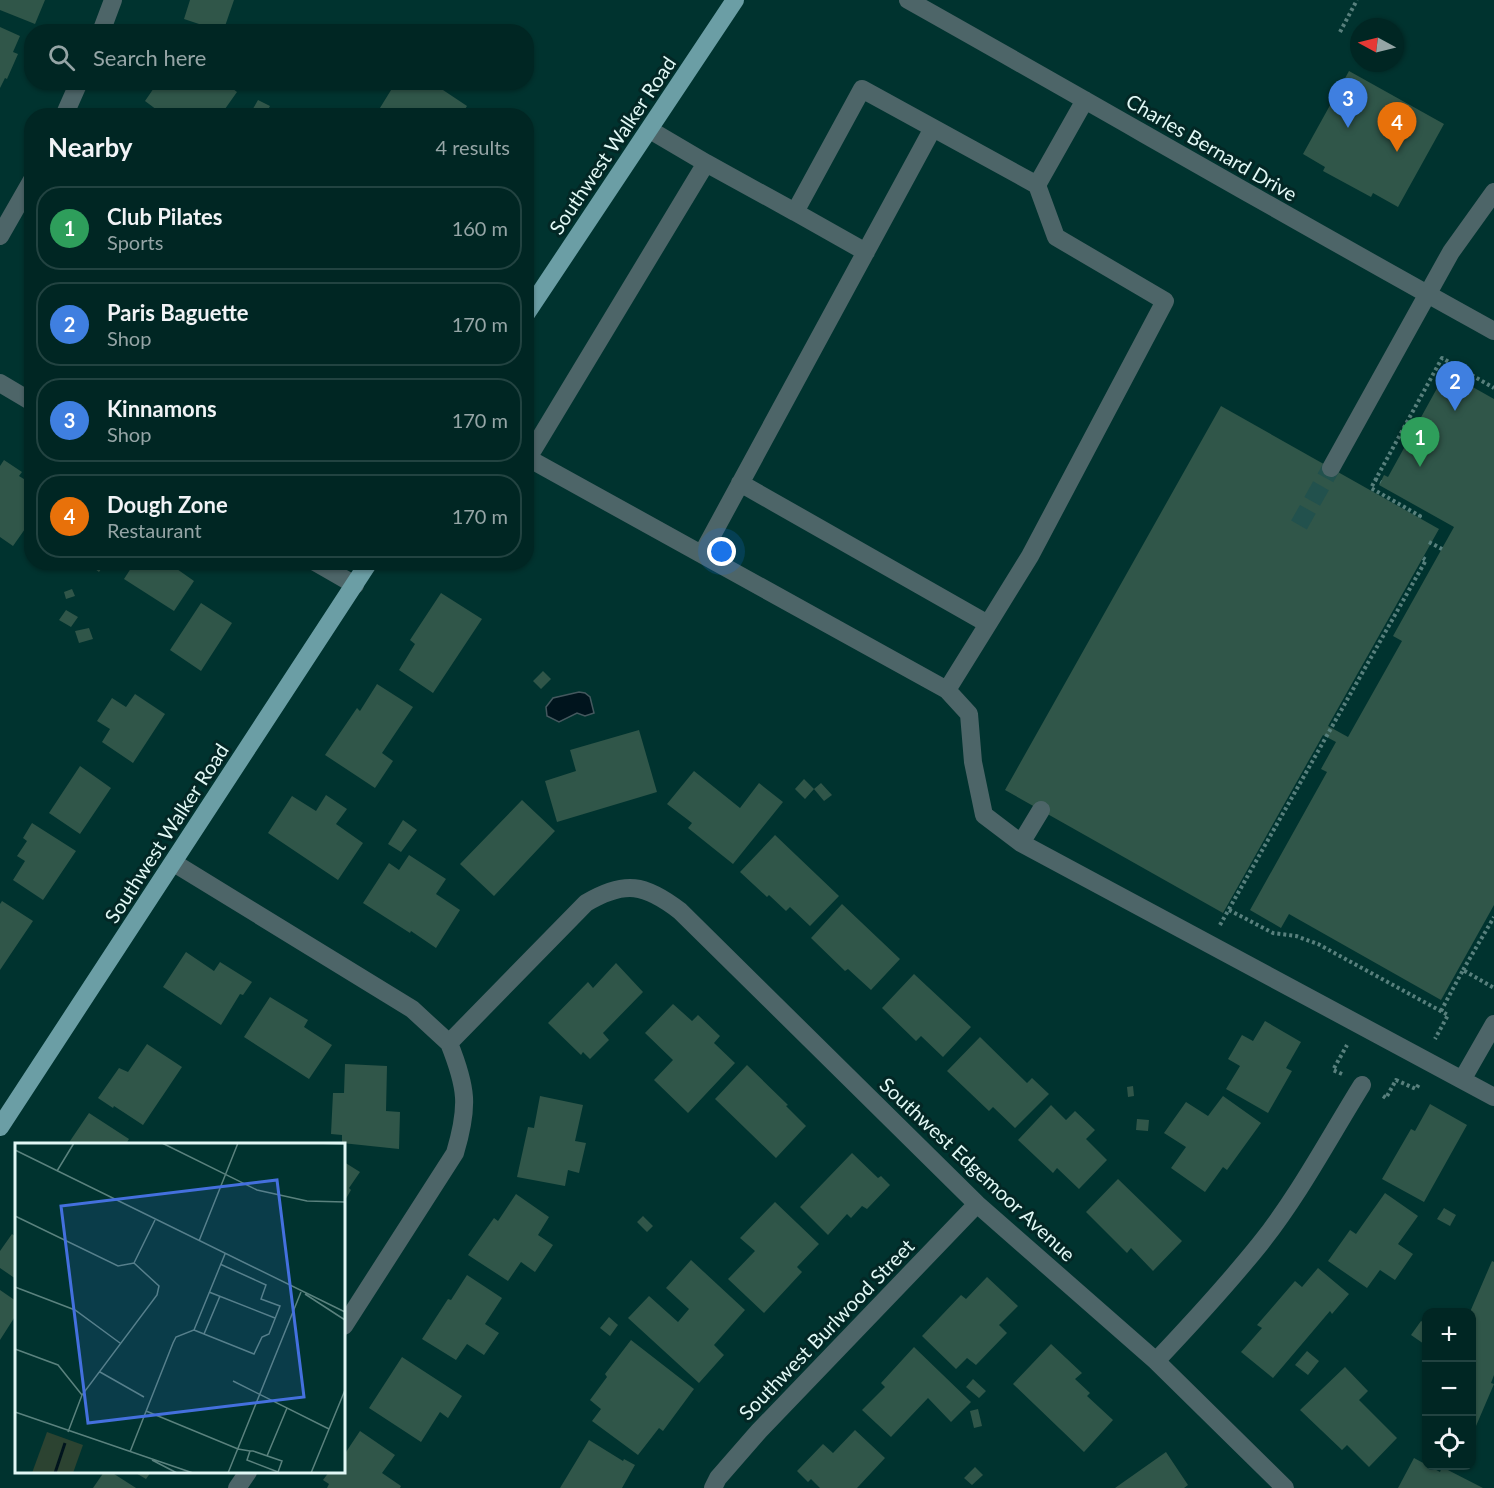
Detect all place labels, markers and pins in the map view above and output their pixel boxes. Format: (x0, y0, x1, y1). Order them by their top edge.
pin: 3 (1328, 78, 1368, 128)
pin: 4 (1378, 102, 1416, 152)
pin: 2 (1436, 362, 1474, 411)
pin: 1 (1400, 418, 1440, 467)

